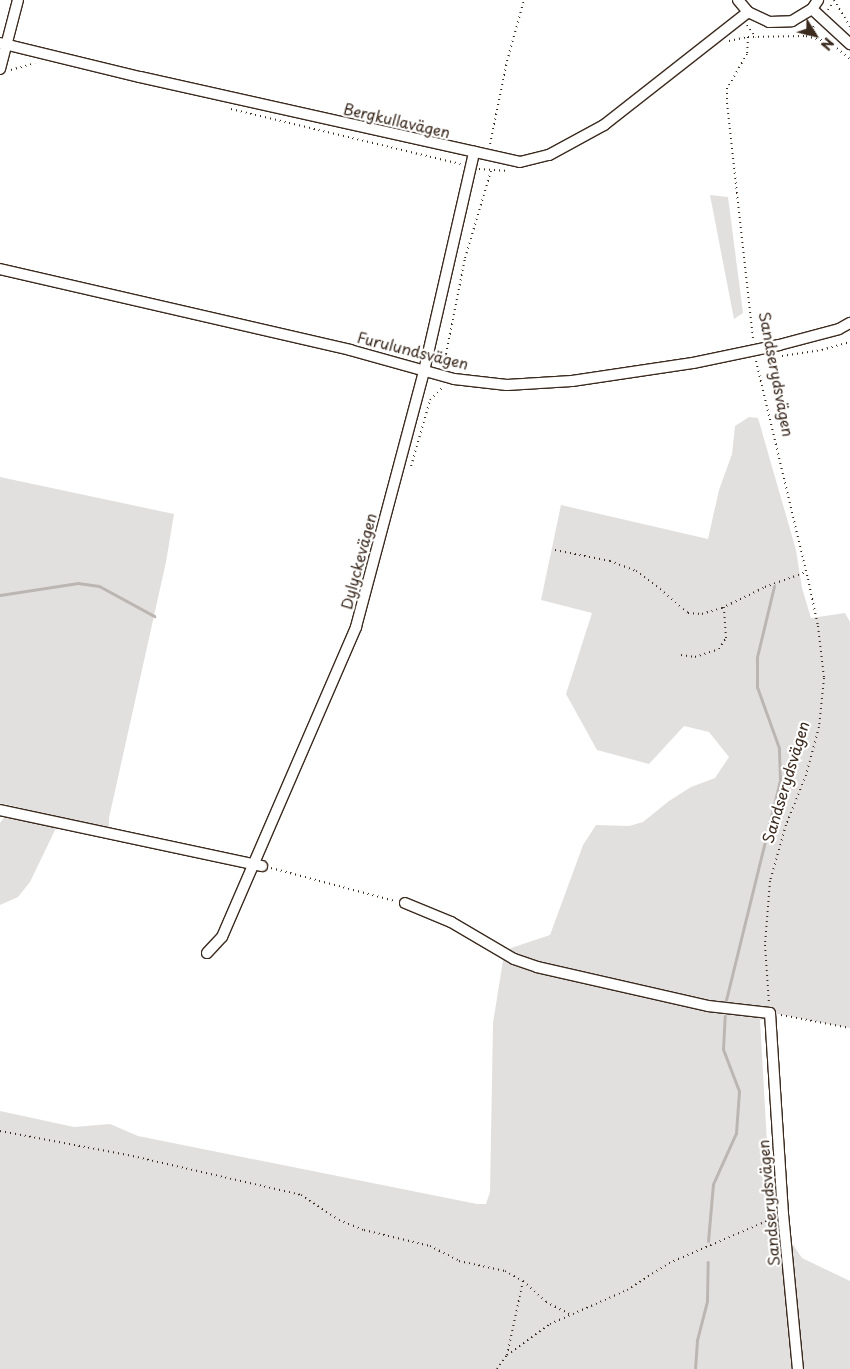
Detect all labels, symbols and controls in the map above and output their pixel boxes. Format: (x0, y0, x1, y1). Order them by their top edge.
north arrow (790, 10, 840, 60)
text: N (816, 33, 839, 55)
street label: Bergkullavägen (342, 99, 452, 141)
street label: Sandserydsvägen (756, 310, 798, 438)
street label: Furulundsvägen (356, 327, 470, 373)
street label: Dylyckevägen (337, 511, 379, 611)
street label: Sandserydsvägen (758, 719, 812, 845)
street label: Sandserydsvägen (754, 1139, 782, 1267)

